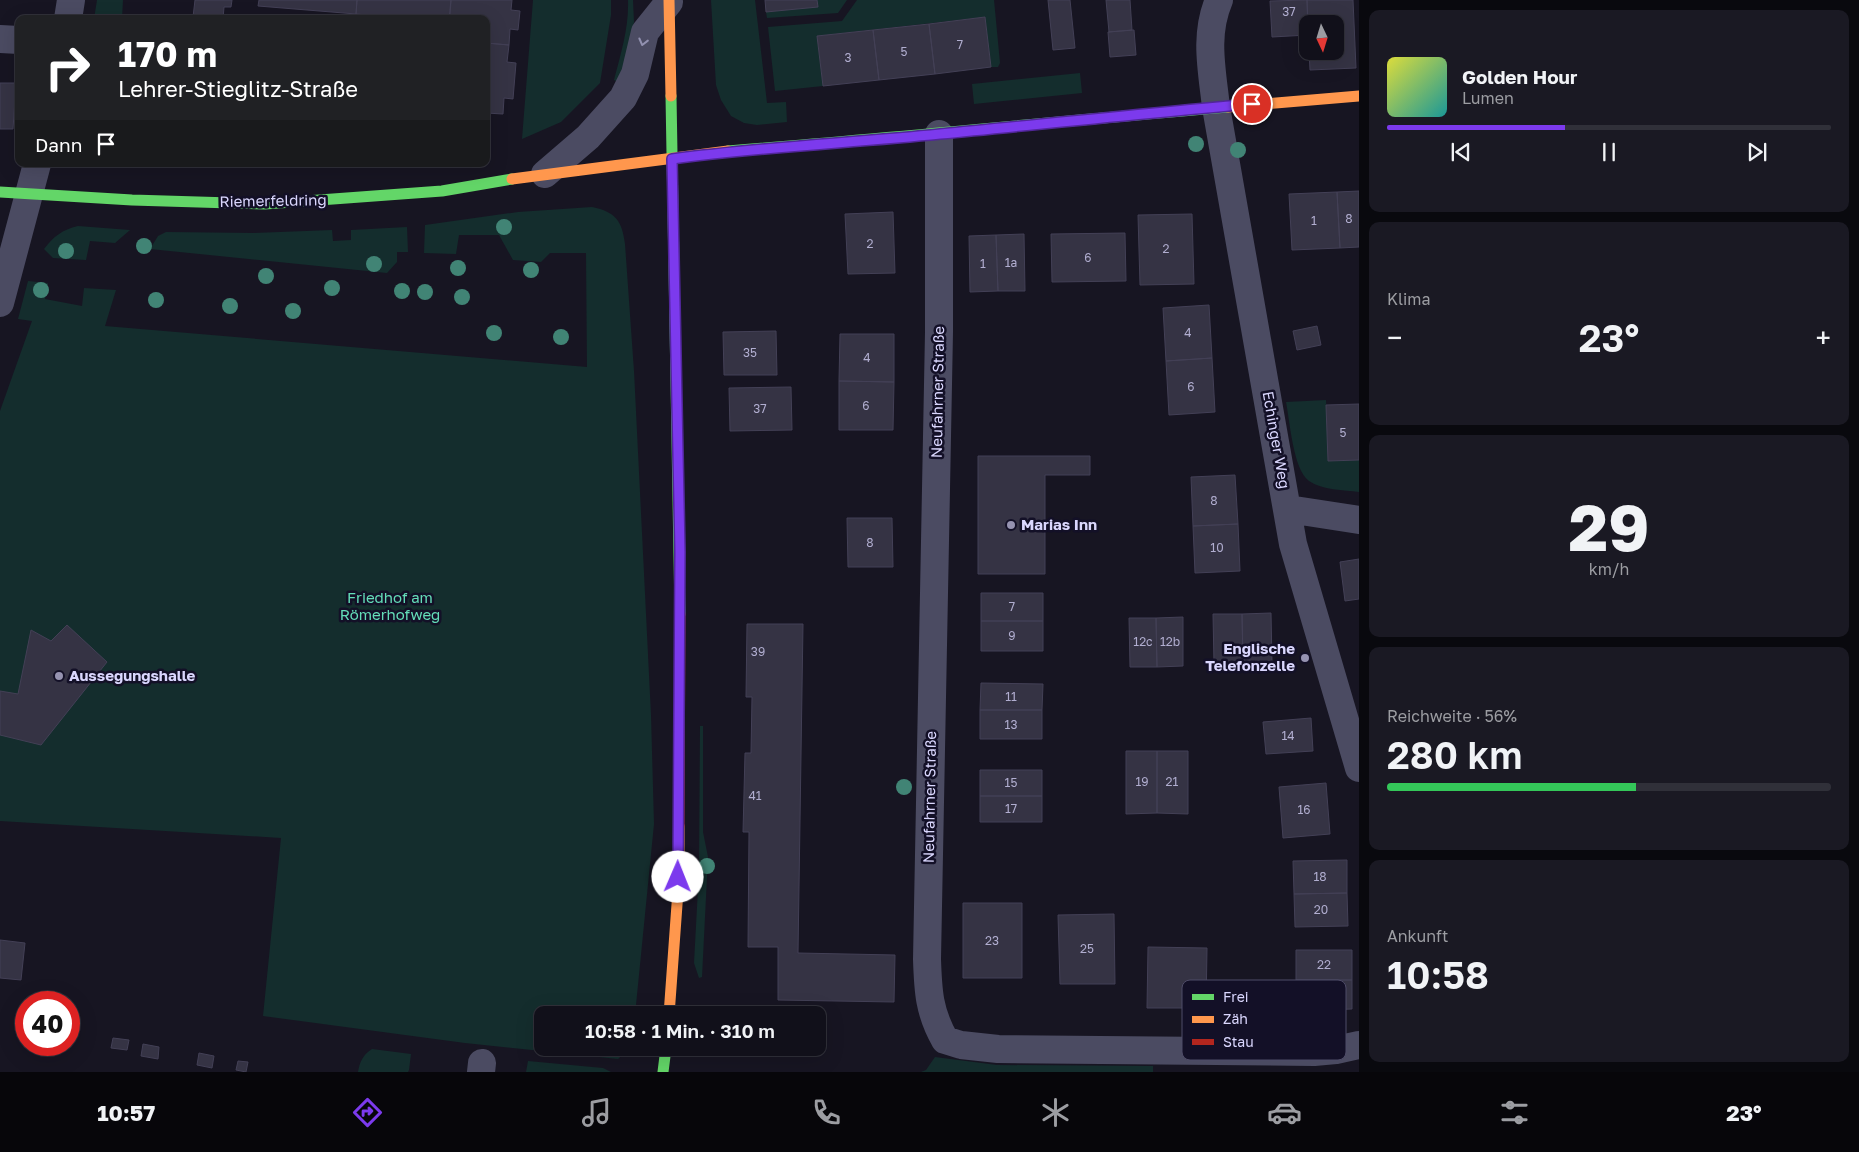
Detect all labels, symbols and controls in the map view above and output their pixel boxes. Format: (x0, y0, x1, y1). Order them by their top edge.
house number: 37 (1282, 4, 1296, 19)
north arrow (1299, 15, 1344, 60)
map controls (1299, 15, 1344, 60)
text: 170 m (118, 33, 217, 75)
icon: right (35, 35, 100, 100)
house number: 7 (957, 37, 963, 52)
one-way arrow (638, 38, 648, 46)
house number: 5 (901, 44, 908, 59)
house number: 3 (844, 50, 852, 65)
text: Golden Hour (1462, 65, 1577, 88)
text: Lehrer-Stieglitz-Straße (118, 75, 358, 102)
pin (1231, 83, 1273, 125)
text: Lumen (1462, 88, 1514, 108)
icon: arrive (1238, 90, 1266, 118)
icon: arrive (92, 130, 120, 158)
text: Dann (35, 133, 82, 156)
icon: previous (1447, 138, 1475, 166)
icon: pause (1595, 138, 1623, 166)
icon: next (1743, 138, 1771, 166)
street label: Riemerfeldring (219, 190, 327, 210)
house number: 8 (1345, 211, 1353, 226)
house number: 1 (1311, 213, 1317, 228)
house number: 2 (867, 236, 874, 251)
house number: 2 (1163, 241, 1170, 256)
house number: 6 (1084, 250, 1092, 265)
house number: 1a (1005, 255, 1017, 270)
house number: 1 (980, 256, 986, 271)
text: Klima (1387, 289, 1431, 309)
text: 23° (1579, 315, 1639, 360)
text: − (1387, 321, 1402, 354)
text: + (1816, 321, 1831, 354)
street label: Neufahrner Straße (927, 325, 947, 458)
house number: 4 (1184, 325, 1192, 340)
house number: 35 (743, 345, 757, 360)
house number: 4 (863, 350, 871, 365)
house number: 6 (1187, 379, 1195, 394)
street label: Echinger Weg (1260, 390, 1294, 490)
house number: 6 (862, 398, 870, 413)
house number: 37 (753, 401, 767, 416)
house number: 5 (1340, 425, 1347, 440)
text: 29 (1569, 487, 1649, 565)
house number: 8 (1210, 493, 1218, 508)
place label: Marias Inn (1021, 515, 1097, 533)
marker: Marias Inn (1005, 519, 1017, 531)
house number: 8 (866, 535, 874, 550)
house number: 10 (1210, 540, 1224, 555)
text: km/h (1589, 559, 1629, 579)
park label: Friedhof am Römerhofweg (340, 588, 440, 623)
house number: 7 (1009, 599, 1015, 614)
house number: 9 (1008, 628, 1016, 643)
house number: 12c (1133, 634, 1153, 649)
house number: 12b (1160, 634, 1180, 649)
place label: Englische Telefonzelle (1205, 639, 1295, 674)
house number: 39 (751, 644, 765, 659)
marker: Englische Telefonzelle (1299, 652, 1311, 664)
place label: Aussegungshalle (69, 666, 196, 684)
marker: Aussegungshalle (53, 670, 65, 682)
house number: 11 (1005, 689, 1017, 704)
text: Reichweite · 56% (1387, 706, 1517, 726)
house number: 13 (1005, 717, 1017, 732)
house number: 14 (1281, 728, 1295, 743)
street label: Neufahrner Straße (919, 730, 939, 863)
text: 280 km (1387, 732, 1523, 777)
house number: 19 (1135, 774, 1149, 789)
house number: 21 (1166, 774, 1179, 789)
house number: 15 (1005, 775, 1017, 790)
house number: 41 (748, 788, 762, 803)
house number: 17 (1005, 801, 1017, 816)
house number: 16 (1297, 802, 1311, 817)
position arrow (651, 850, 703, 902)
house number: 18 (1313, 869, 1327, 884)
house number: 20 (1314, 902, 1328, 917)
text: Ankunft (1387, 926, 1449, 946)
house number: 23 (985, 933, 999, 948)
house number: 25 (1080, 941, 1094, 956)
text: 10:58 (1387, 952, 1489, 997)
house number: 22 (1317, 957, 1331, 972)
legend (1182, 980, 1346, 1060)
text: Frei (1223, 988, 1249, 1005)
speed limit sign: 40 (15, 991, 80, 1056)
text: Zäh (1223, 1010, 1248, 1027)
text: 10:58 · 1 Min. · 310 m (585, 1019, 775, 1042)
text: Stau (1223, 1033, 1254, 1050)
icon: directions (350, 1095, 385, 1130)
icon: music (579, 1095, 614, 1130)
icon: phone (809, 1095, 844, 1130)
icon: climate (1038, 1095, 1073, 1130)
icon: car (1267, 1095, 1302, 1130)
icon: filters (1497, 1095, 1532, 1130)
text: 10:57 (97, 1099, 155, 1126)
text: 23° (1726, 1099, 1762, 1126)

